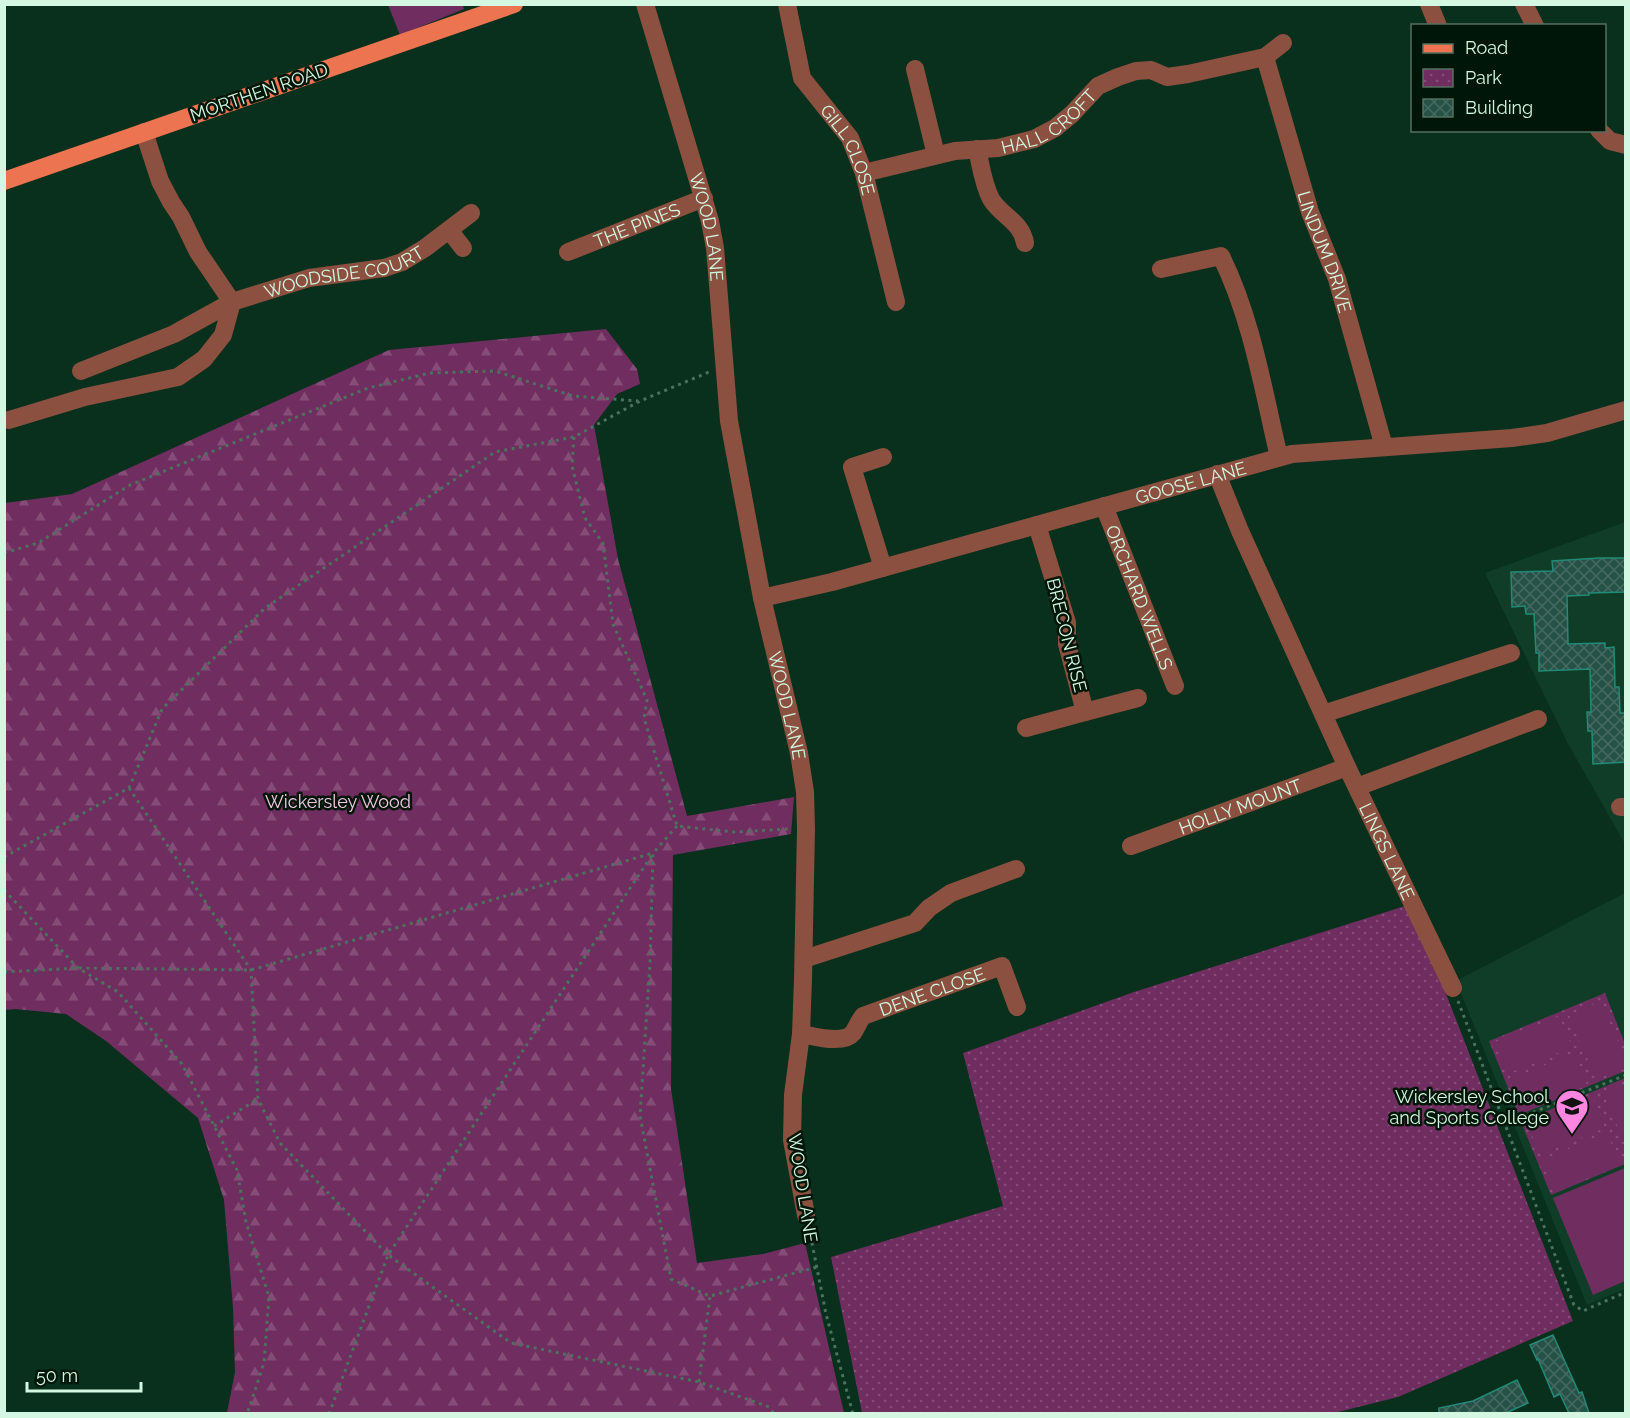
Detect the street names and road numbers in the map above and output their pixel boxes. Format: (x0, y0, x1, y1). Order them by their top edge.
street label: MORTHEN ROAD (187, 59, 331, 125)
street label: HALL CROFT (999, 85, 1100, 157)
street label: GILL CLOSE (817, 100, 880, 197)
street label: WOOD LANE (686, 170, 728, 282)
street label: LINDUM DRIVE (1294, 188, 1356, 315)
street label: THE PINES (590, 198, 683, 251)
street label: WOODSIDE COURT (262, 241, 427, 302)
street label: GOOSE LANE (1133, 457, 1248, 508)
street label: ORCHARD WELLS (1102, 522, 1178, 672)
street label: BRECON RISE (1043, 576, 1091, 694)
street label: WOOD LANE (765, 649, 810, 761)
street label: HOLLY MOUNT (1176, 774, 1304, 838)
street label: LINGS LANE (1355, 799, 1420, 903)
street label: DENE CLOSE (876, 963, 988, 1020)
street label: WOOD LANE (784, 1132, 822, 1244)

